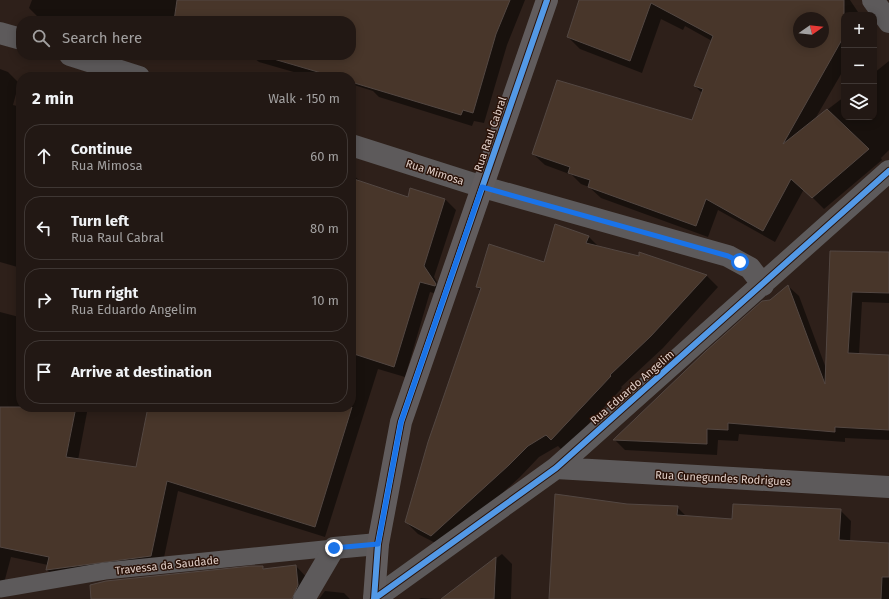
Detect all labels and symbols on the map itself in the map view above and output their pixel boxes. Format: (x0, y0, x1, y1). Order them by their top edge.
north arrow (793, 12, 829, 48)
street label: Rua Raul Cabral (472, 95, 509, 173)
street label: Rua Mimosa (404, 157, 466, 188)
route start (731, 253, 749, 271)
street label: Rua Eduardo Angelim (588, 348, 677, 427)
street label: Rua Cunegundes Rodrigues (655, 468, 791, 489)
route end (325, 539, 343, 557)
street label: Travessa da Saudade (114, 554, 220, 577)

